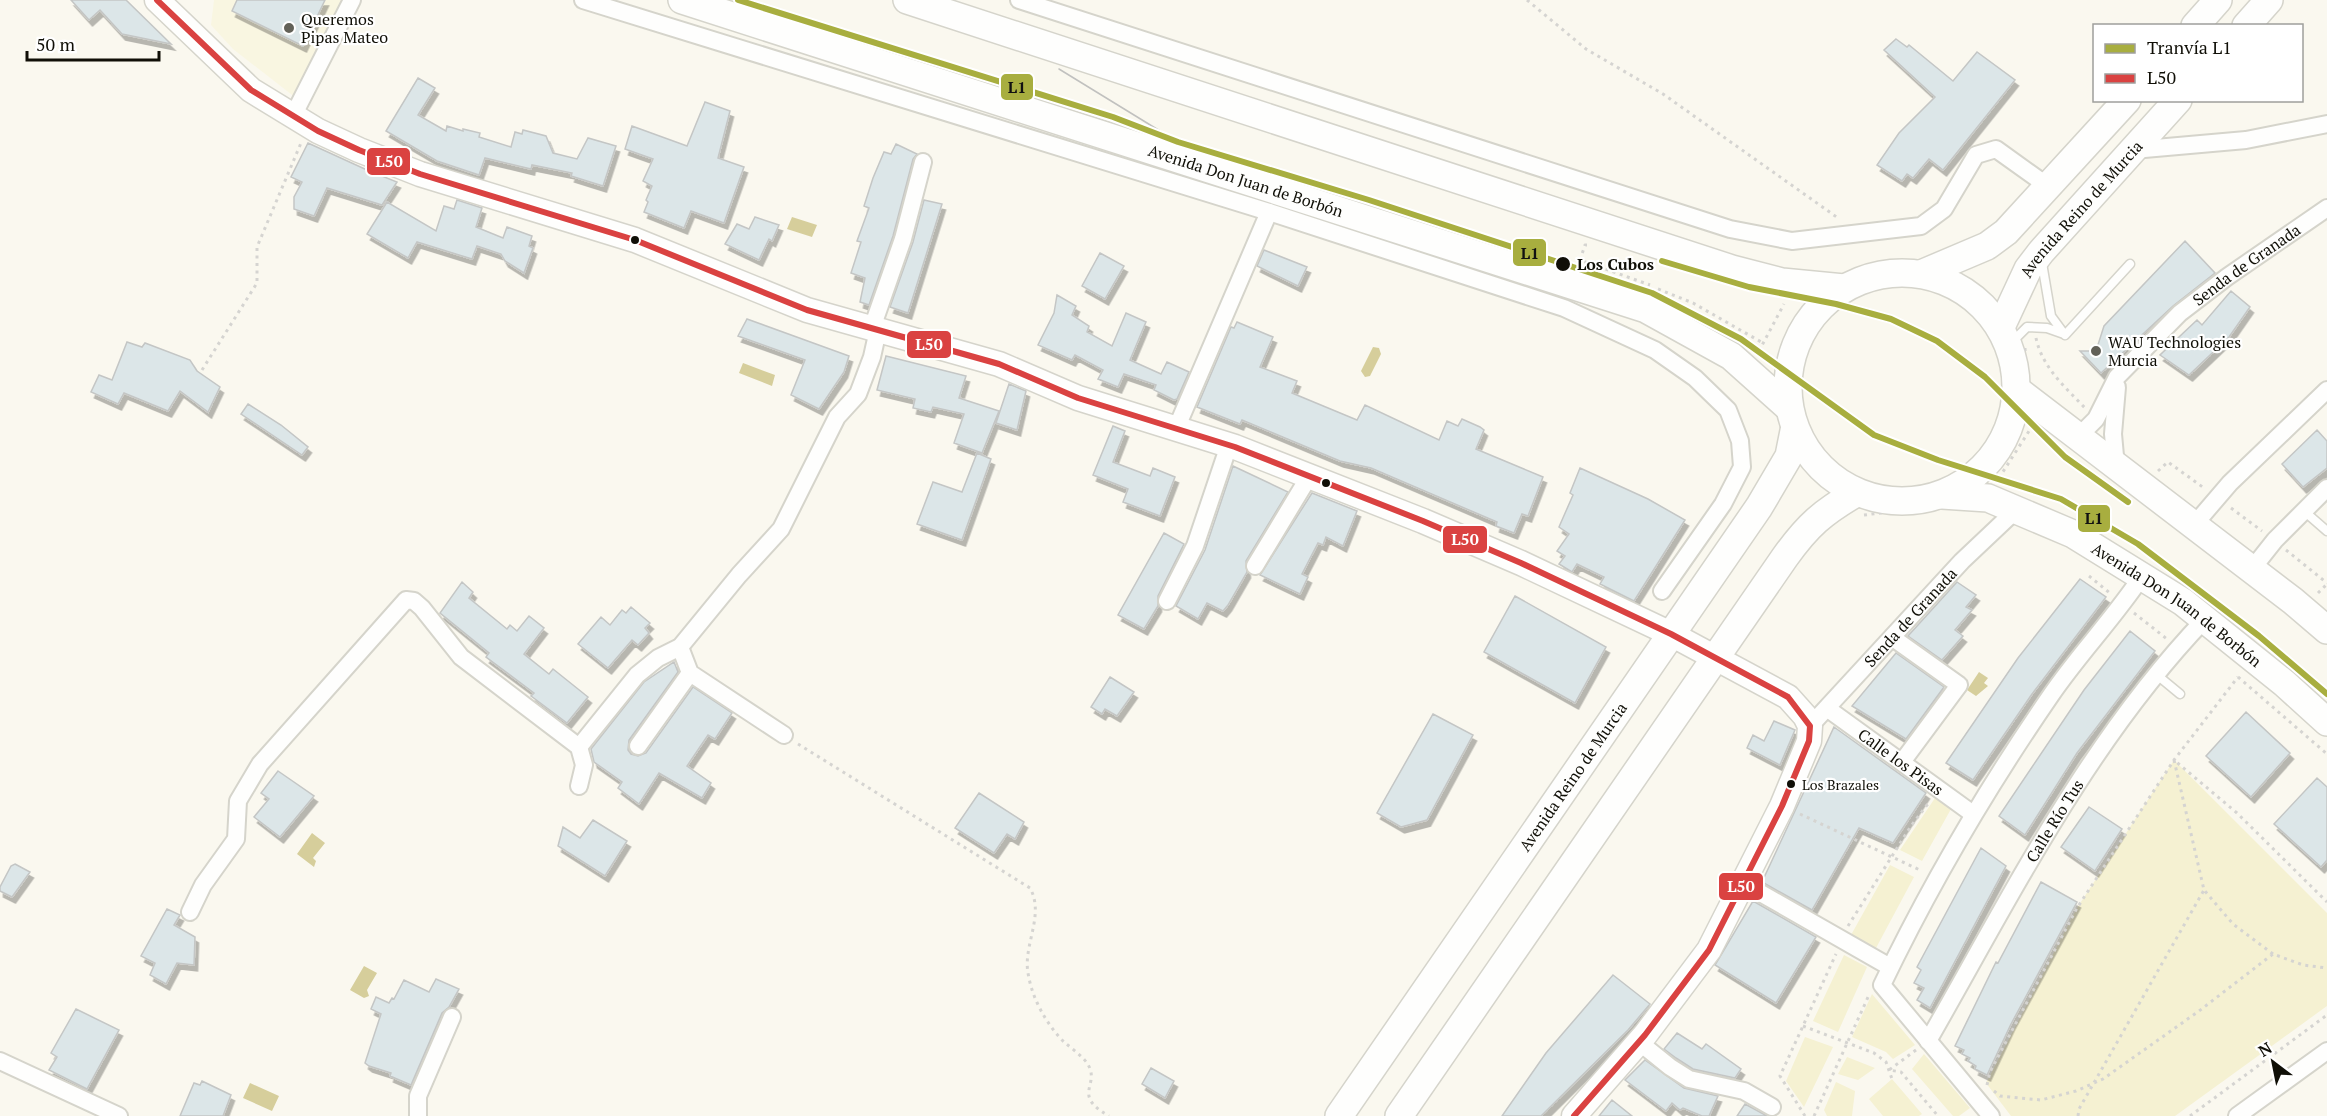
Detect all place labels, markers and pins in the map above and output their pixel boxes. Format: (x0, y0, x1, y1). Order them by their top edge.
place label: Queremos Pipas Mateo (301, 8, 388, 48)
marker: Queremos Pipas Mateo (282, 21, 296, 35)
unlabelled marker (629, 234, 641, 246)
place label: Los Cubos (1577, 253, 1654, 275)
marker: Los Cubos (1554, 255, 1572, 273)
place label: WAU Technologies Murcia (2108, 331, 2241, 371)
marker: WAU Technologies Murcia (2089, 344, 2103, 358)
unlabelled marker (1320, 477, 1332, 489)
place label: Los Brazales (1802, 775, 1879, 794)
marker: Los Brazales (1785, 778, 1797, 790)

